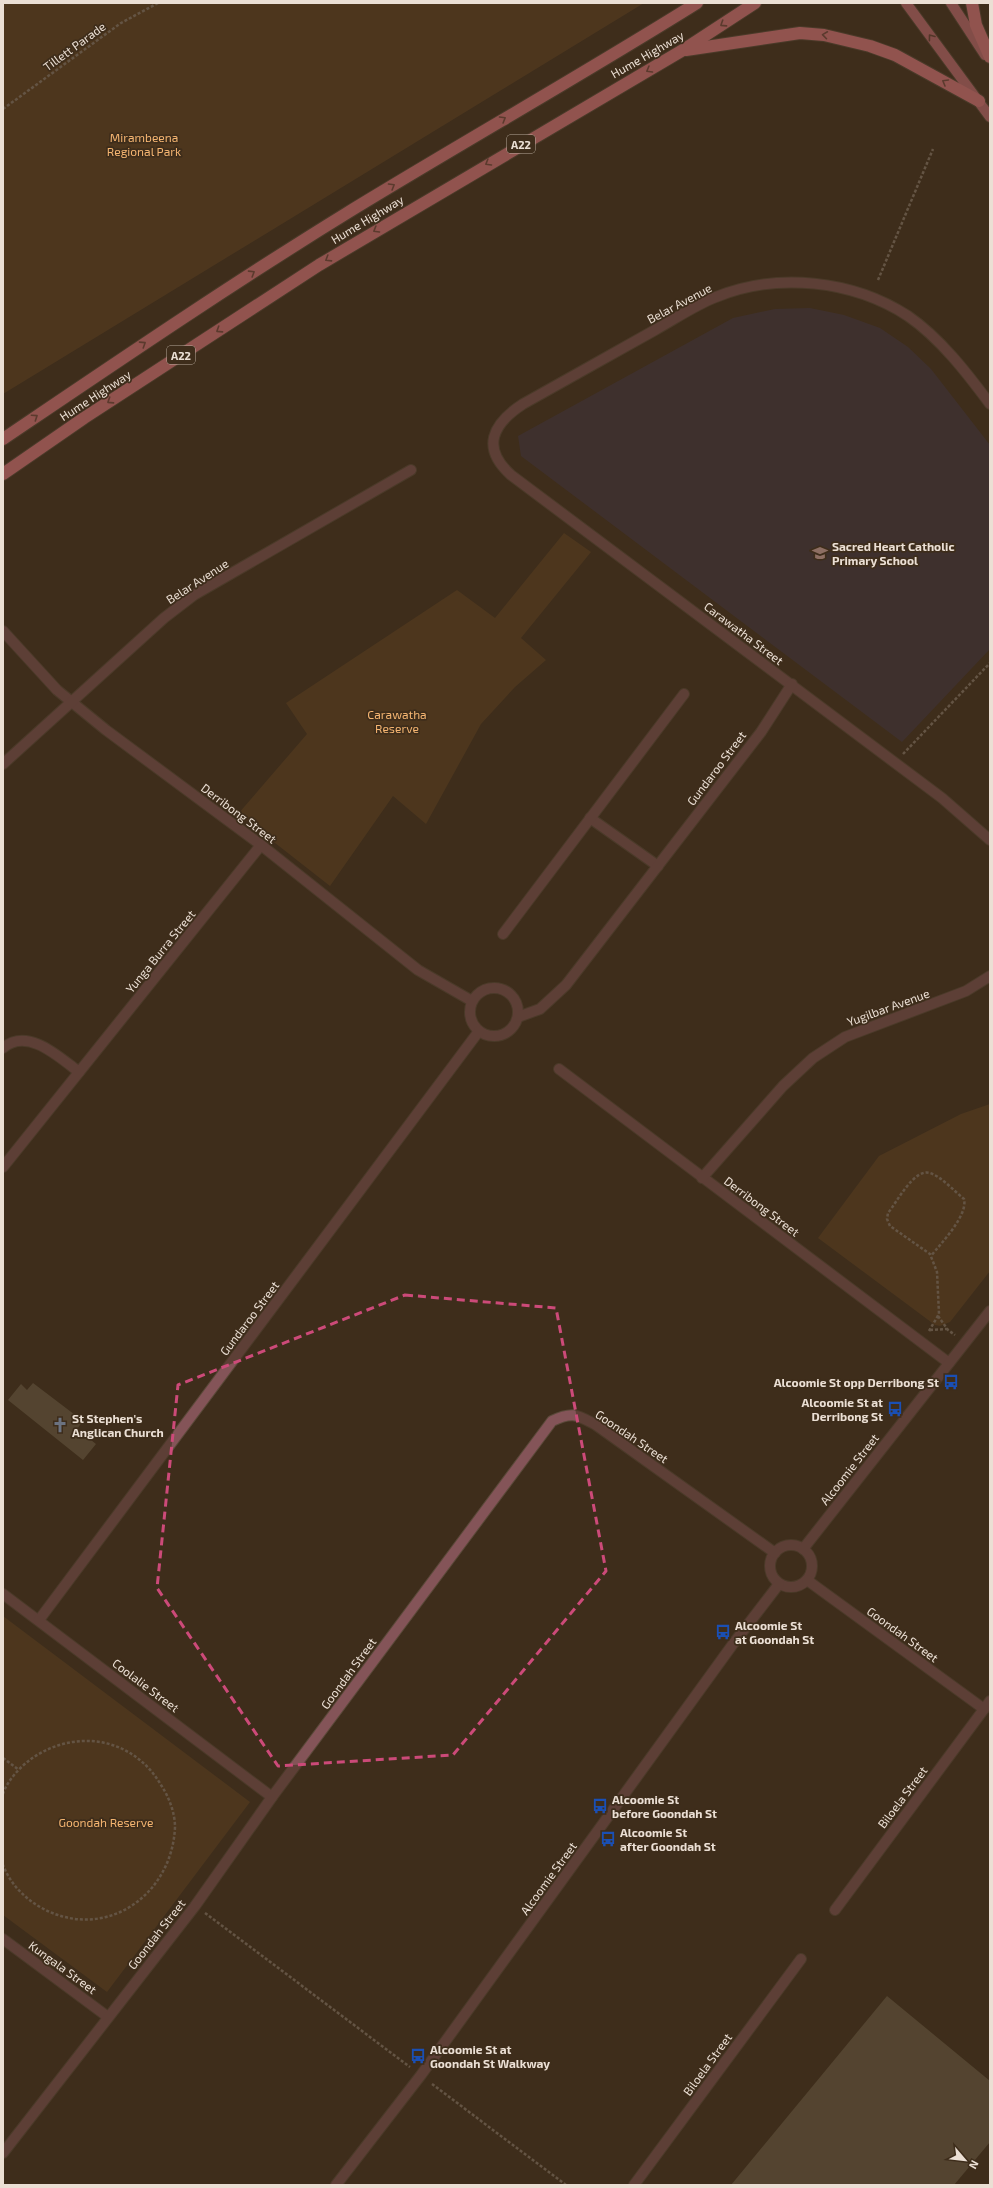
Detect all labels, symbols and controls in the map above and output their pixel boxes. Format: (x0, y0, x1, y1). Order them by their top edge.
street label: Tillett Parade (40, 19, 108, 73)
one-way arrow (720, 19, 727, 27)
street label: Hume Highway (608, 27, 687, 81)
one-way arrow (822, 31, 828, 40)
one-way arrow (928, 34, 935, 41)
one-way arrow (646, 65, 653, 72)
one-way arrow (942, 79, 949, 86)
one-way arrow (499, 116, 506, 124)
park label: Mirambeena Regional Park (107, 130, 181, 158)
road number: A22 (507, 135, 535, 153)
one-way arrow (485, 159, 492, 166)
one-way arrow (388, 184, 395, 191)
street label: Hume Highway (328, 192, 406, 246)
one-way arrow (373, 225, 380, 232)
one-way arrow (325, 255, 332, 262)
one-way arrow (248, 271, 255, 278)
street label: Belar Avenue (644, 280, 714, 326)
one-way arrow (216, 325, 223, 333)
one-way arrow (139, 341, 146, 349)
road number: A22 (167, 346, 195, 364)
street label: Hume Highway (57, 366, 134, 423)
one-way arrow (107, 396, 114, 404)
one-way arrow (31, 414, 38, 422)
place label: Sacred Heart Catholic Primary School (832, 539, 955, 568)
school or university icon: Sacred Heart Catholic Primary School (811, 544, 829, 562)
street label: Belar Avenue (163, 556, 231, 606)
street label: Carawatha Street (702, 599, 787, 668)
park label: Carawatha Reserve (367, 707, 427, 735)
street label: Gundaroo Street (684, 728, 749, 808)
street label: Derribong Street (199, 780, 280, 846)
street label: Yunga Burra Street (122, 906, 198, 995)
street label: Yugilbar Avenue (845, 986, 931, 1028)
street label: Derribong Street (722, 1173, 803, 1239)
street label: Gundaroo Street (217, 1278, 282, 1358)
bus stop icon: Alcoomie St opp Derribong St (942, 1373, 960, 1391)
place label: Alcoomie St opp Derribong St (774, 1375, 939, 1389)
place label: Alcoomie St at Derribong St (802, 1395, 883, 1423)
bus stop icon: Alcoomie St at Derribong St (886, 1400, 904, 1418)
street label: Goondah Street (593, 1407, 671, 1466)
place label: St Stephen's Anglican Church (72, 1411, 164, 1439)
church icon: St Stephen's Anglican Church (51, 1416, 69, 1434)
street label: Alcoomie Street (817, 1430, 881, 1507)
street label: Goondah Street (865, 1603, 942, 1665)
place label: Alcoomie St at Goondah St (735, 1618, 814, 1646)
bus stop icon: Alcoomie St at Goondah St (714, 1623, 732, 1641)
street label: Goondah Street (317, 1634, 379, 1711)
street label: Coolalie Street (110, 1655, 182, 1715)
street label: Biloela Street (874, 1763, 930, 1831)
place label: Alcoomie St before Goondah St (612, 1792, 717, 1820)
bus stop icon: Alcoomie St before Goondah St (591, 1797, 609, 1815)
park label: Goondah Reserve (58, 1815, 154, 1829)
place label: Alcoomie St after Goondah St (620, 1825, 716, 1853)
bus stop icon: Alcoomie St after Goondah St (599, 1830, 617, 1848)
street label: Alcoomie Street (517, 1839, 579, 1917)
street label: Goondah Street (124, 1896, 188, 1972)
street label: Kungala Street (26, 1938, 100, 1996)
street label: Biloela Street (680, 2030, 734, 2098)
place label: Alcoomie St at Goondah St Walkway (430, 2042, 550, 2071)
bus stop icon: Alcoomie St at Goondah St Walkway (409, 2047, 427, 2065)
north arrow (945, 2140, 985, 2180)
text: N (967, 2158, 982, 2172)

